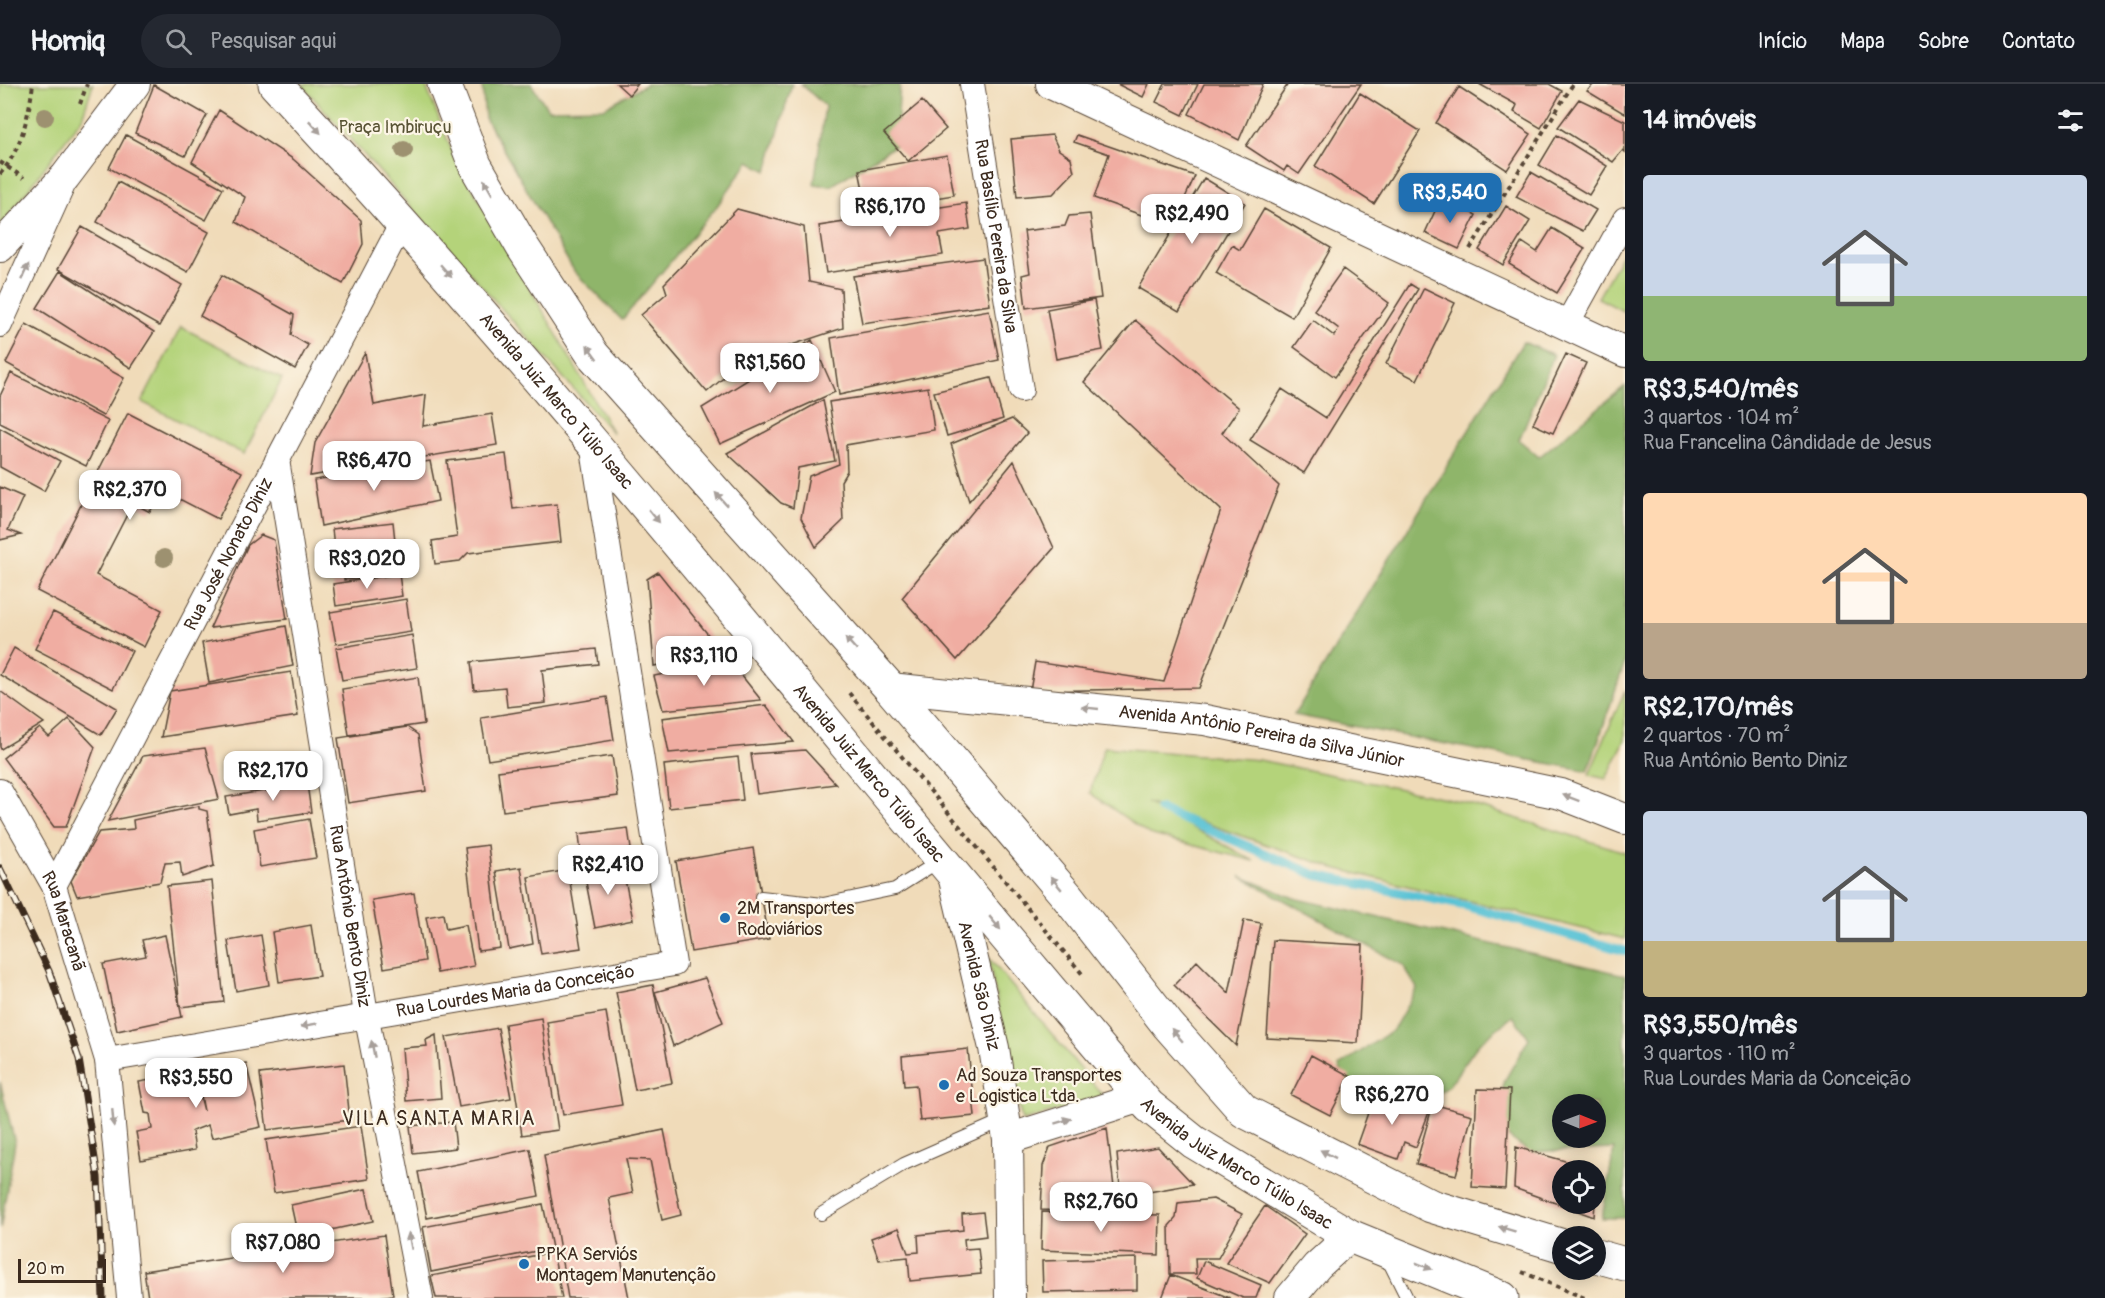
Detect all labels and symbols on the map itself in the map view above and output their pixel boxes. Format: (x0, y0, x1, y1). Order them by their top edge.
park label: Praça Imbiruçu (339, 116, 451, 139)
one-way arrow (308, 119, 322, 134)
street label: Rua Basílio Pereira da Silva (969, 138, 1023, 335)
pin: R$3,540 (1395, 173, 1505, 224)
one-way arrow (483, 179, 493, 196)
pin: R$6,170 (835, 187, 945, 238)
pin: R$2,490 (1137, 194, 1247, 245)
one-way arrow (20, 263, 29, 280)
one-way arrow (439, 263, 452, 278)
street label: Avenida Juiz Marco Túlio Isaac (474, 308, 638, 494)
pin: R$1,560 (715, 343, 825, 394)
one-way arrow (586, 345, 598, 361)
pin: R$6,470 (319, 441, 429, 492)
pin: R$2,370 (75, 470, 185, 521)
street label: Rua José Nonato Diniz (179, 474, 278, 634)
one-way arrow (714, 491, 728, 506)
one-way arrow (647, 508, 660, 523)
pin: R$3,020 (312, 539, 422, 590)
pin: R$3,110 (649, 636, 759, 687)
one-way arrow (845, 637, 858, 652)
street label: Avenida Juiz Marco Túlio Isaac (788, 679, 950, 868)
street label: Avenida Antônio Pereira da Silva Júnior (1117, 700, 1407, 773)
one-way arrow (1081, 704, 1100, 713)
pin: R$2,170 (218, 751, 328, 802)
one-way arrow (1561, 793, 1579, 803)
street label: Rua Antônio Bento Diniz (324, 823, 376, 1009)
pin: R$2,410 (553, 845, 663, 896)
street label: Rua Maracanã (36, 867, 90, 975)
one-way arrow (1050, 876, 1063, 891)
place label: 2M Transportes Rodoviários (737, 897, 854, 941)
marker: 2M Transportes Rodoviários (718, 911, 732, 925)
one-way arrow (989, 915, 1002, 931)
street label: Avenida São Diniz (952, 919, 1005, 1053)
street label: Rua Lourdes Maria da Conceição (394, 960, 636, 1023)
one-way arrow (299, 1020, 318, 1029)
one-way arrow (1170, 1028, 1184, 1043)
one-way arrow (368, 1039, 377, 1058)
pin: R$3,550 (141, 1058, 251, 1109)
place label: Ad Souza Transportes e Logistica Ltda. (956, 1064, 1122, 1108)
pin: R$6,270 (1337, 1075, 1447, 1126)
marker: Ad Souza Transportes e Logistica Ltda. (937, 1078, 951, 1092)
street label: Avenida Juiz Marco Túlio Isaac (1135, 1093, 1337, 1235)
north arrow (1552, 1094, 1606, 1148)
district label: VILA SANTA MARIA (342, 1106, 536, 1131)
one-way arrow (108, 1109, 118, 1128)
one-way arrow (1054, 1116, 1072, 1125)
one-way arrow (1319, 1149, 1337, 1159)
pin: R$2,760 (1046, 1182, 1156, 1233)
pin: R$7,080 (228, 1223, 338, 1274)
one-way arrow (1498, 1224, 1516, 1233)
one-way arrow (405, 1231, 414, 1250)
place label: PPKA Serviós Montagem Manutenção (536, 1243, 716, 1287)
scale bar (18, 1256, 106, 1284)
marker: PPKA Serviós Montagem Manutenção (517, 1257, 531, 1271)
one-way arrow (1415, 1262, 1433, 1271)

